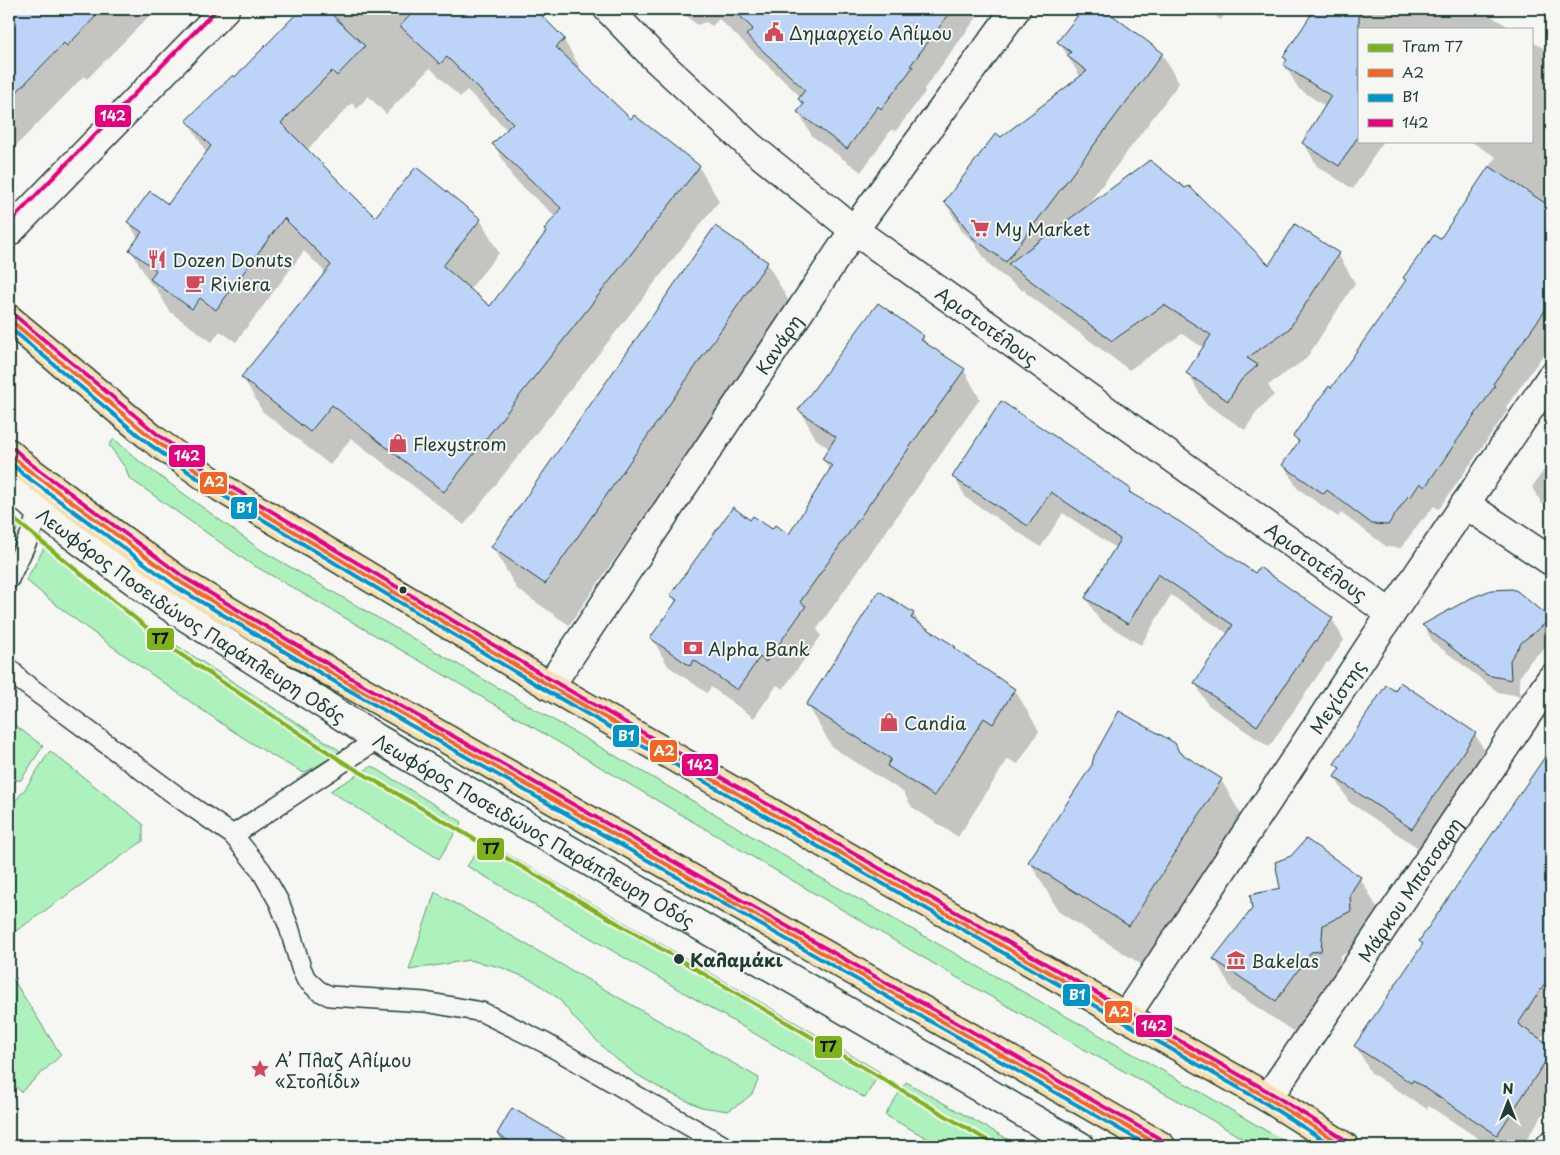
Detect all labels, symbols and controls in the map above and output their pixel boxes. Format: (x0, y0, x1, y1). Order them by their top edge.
place label: Δημαρχείο Αλίμου (789, 19, 952, 46)
public building icon: Δημαρχείο Αλίμου (763, 21, 785, 43)
legend (1358, 28, 1532, 142)
text: Tram Τ7 (1402, 34, 1463, 57)
text: Α2 (1402, 60, 1424, 83)
text: Β1 (1402, 84, 1419, 107)
line badge: 142 (94, 104, 132, 128)
text: 142 (100, 105, 126, 126)
text: 142 (1402, 110, 1429, 133)
place label: My Market (995, 215, 1090, 242)
supermarket icon: My Market (969, 217, 991, 239)
place label: Dozen Donuts (172, 246, 292, 273)
restaurant icon: Dozen Donuts (146, 248, 168, 270)
place label: Riviera (210, 270, 270, 297)
cafe icon: Riviera (184, 272, 206, 294)
street label: Αριστοτέλους (931, 279, 1044, 371)
street label: Κανάρη (748, 309, 808, 380)
place label: Flexystrom (413, 430, 507, 457)
shop icon: Flexystrom (387, 432, 409, 454)
line badge: 142 (168, 444, 206, 468)
text: 142 (174, 445, 200, 466)
line badge: Α2 (199, 471, 228, 495)
text: Α2 (203, 471, 225, 492)
line badge: Β1 (230, 496, 258, 520)
text: Β1 (236, 497, 253, 518)
street label: Λεωφόρος Ποσειδώνος Παράπλευρη Οδός (32, 500, 351, 729)
street label: Αριστοτέλους (1260, 515, 1374, 607)
unlabelled marker (398, 585, 408, 595)
line badge: Τ7 (146, 627, 175, 651)
text: Τ7 (151, 628, 170, 649)
place label: Alpha Bank (708, 635, 810, 662)
bank icon: Alpha Bank (682, 637, 704, 659)
street label: Μεγίστης (1302, 654, 1371, 739)
place label: Candia (904, 709, 967, 736)
shop icon: Candia (878, 711, 900, 733)
line badge: Β1 (612, 724, 640, 748)
text: Β1 (618, 725, 635, 746)
street label: Λεωφόρος Ποσειδώνος Παράπλευρη Οδός (369, 726, 700, 934)
line badge: Α2 (649, 739, 678, 763)
text: Α2 (653, 740, 675, 761)
line badge: 142 (681, 753, 719, 777)
text: 142 (687, 754, 713, 775)
street label: Μάρκου Μπότσαρη (1350, 811, 1468, 967)
line badge: Τ7 (476, 837, 505, 861)
text: Τ7 (482, 838, 501, 859)
place label: Καλαμάκι (690, 946, 783, 973)
place label: Bakelas (1251, 947, 1319, 974)
museum icon: Bakelas (1225, 949, 1247, 971)
marker: Καλαμάκι (672, 952, 686, 966)
line badge: Β1 (1062, 983, 1091, 1007)
text: Β1 (1069, 984, 1086, 1005)
line badge: Α2 (1104, 1000, 1133, 1024)
text: Α2 (1108, 1001, 1130, 1022)
line badge: 142 (1135, 1014, 1173, 1038)
text: 142 (1141, 1015, 1167, 1036)
line badge: Τ7 (814, 1035, 843, 1059)
text: Τ7 (819, 1036, 838, 1057)
place label: Α’ Πλαζ Αλίμου «Στολίδι» (275, 1046, 411, 1094)
place icon: Α’ Πλαζ Αλίμου «Στολίδι» (249, 1058, 271, 1080)
north arrow (1482, 1078, 1532, 1128)
text: N (1502, 1078, 1514, 1099)

